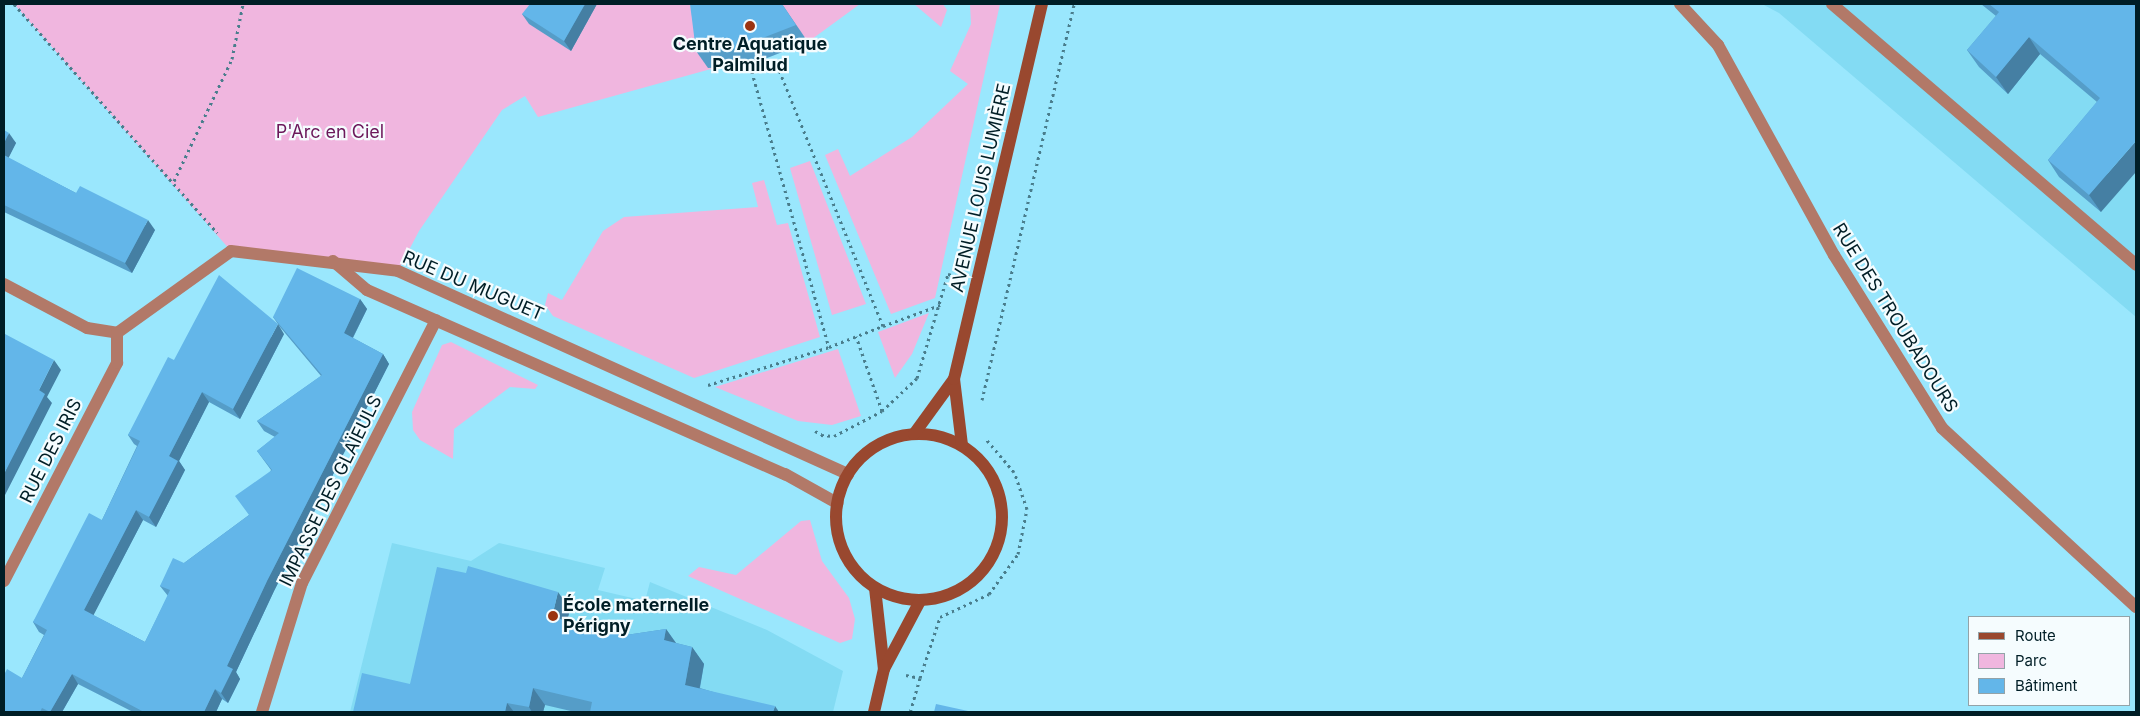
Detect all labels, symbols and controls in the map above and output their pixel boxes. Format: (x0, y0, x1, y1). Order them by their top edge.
marker: Centre Aquatique Palmilud (744, 20, 756, 32)
place label: Centre Aquatique Palmilud (673, 34, 827, 76)
street label: AVENUE LOUIS LUMIÈRE (946, 82, 1016, 294)
park label: P'Arc en Ciel (276, 121, 384, 143)
street label: RUE DES TROUBADOURS (1828, 219, 1962, 417)
street label: RUE DU MUGUET (399, 247, 547, 325)
street label: IMPASSE DES GLAÏEULS (275, 392, 387, 590)
street label: RUE DES IRIS (15, 395, 87, 507)
place label: École maternelle Périgny (563, 595, 709, 638)
marker: École maternelle Périgny (547, 610, 559, 622)
legend (1968, 616, 2130, 706)
text: Route (2015, 626, 2056, 645)
text: Parc (2015, 651, 2047, 670)
text: Bâtiment (2015, 676, 2077, 695)

